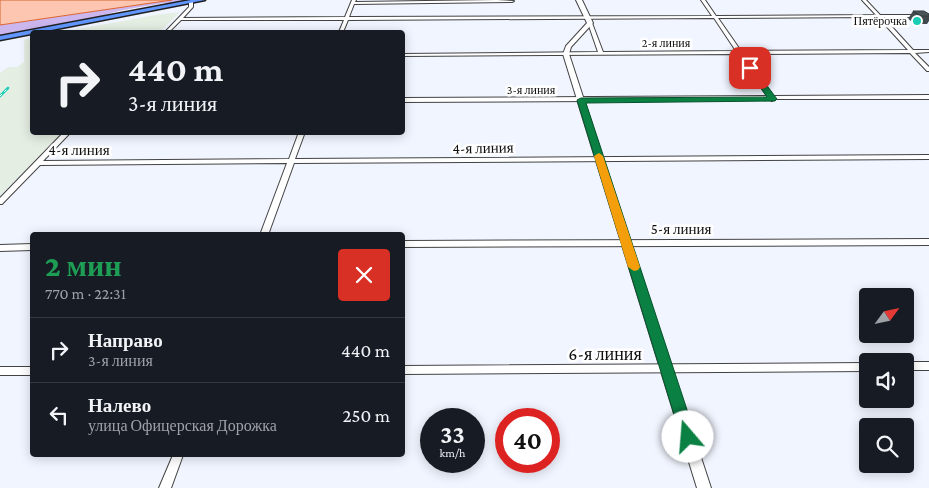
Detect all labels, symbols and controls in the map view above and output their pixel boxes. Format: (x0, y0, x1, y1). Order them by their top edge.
place label: Пятёрочка (854, 14, 908, 28)
marker: Пятёрочка (911, 15, 923, 27)
street label: 2-я линия (642, 36, 691, 50)
pin (729, 47, 771, 89)
icon: right (45, 50, 110, 115)
text: 440 m (128, 50, 223, 89)
icon: arrive (736, 54, 764, 82)
street label: 3-я линия (507, 83, 556, 97)
text: 3-я линия (128, 91, 217, 116)
street label: 4-я линия (452, 139, 514, 157)
street label: 4-я линия (48, 142, 110, 158)
street label: 5-я линия (651, 221, 711, 237)
text: 2 мин (45, 249, 122, 282)
button: close (338, 249, 390, 301)
text: 770 m · 22:31 (45, 285, 126, 302)
north arrow (859, 288, 914, 342)
map controls (859, 288, 914, 473)
text: Направо (88, 330, 163, 351)
icon: right (45, 336, 73, 364)
text: 440 m (341, 340, 390, 361)
street label: 6-я линия (568, 344, 642, 364)
text: 3-я линия (88, 352, 153, 369)
button: sound (859, 353, 914, 408)
text: Налево (88, 395, 151, 416)
icon: left (45, 401, 73, 429)
text: 250 m (342, 405, 390, 426)
speed limit sign: 40 (495, 408, 560, 473)
position arrow (661, 410, 713, 462)
text: улица Офицерская Дорожка (88, 417, 277, 434)
button: search (859, 418, 914, 473)
text: 33 (440, 421, 465, 448)
text: km/h (440, 446, 465, 460)

